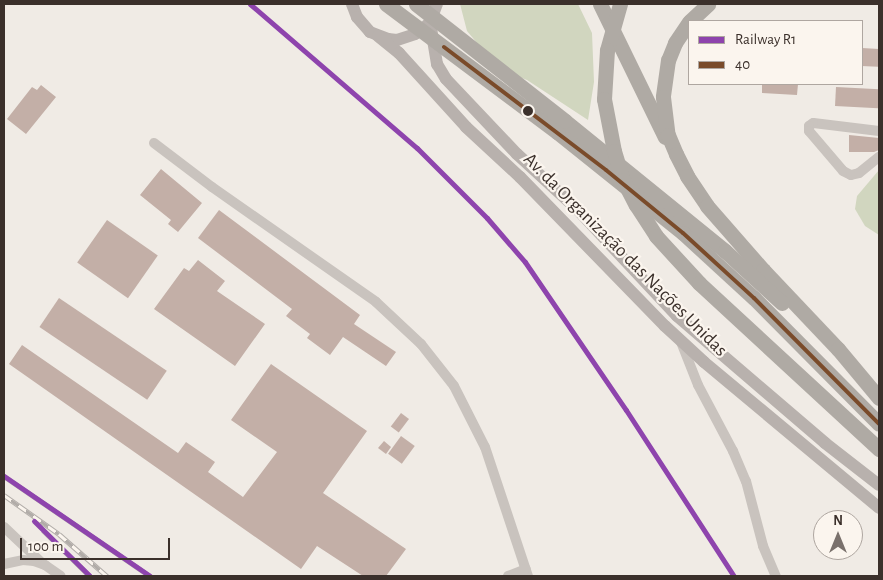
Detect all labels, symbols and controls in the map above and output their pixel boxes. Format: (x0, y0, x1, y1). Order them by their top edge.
legend (688, 20, 863, 85)
text: Railway R1 (735, 32, 796, 47)
text: 40 (735, 57, 750, 72)
unlabelled marker (523, 106, 533, 116)
street label: Av. da Organização das Nações Unidas (518, 148, 732, 362)
north arrow (813, 510, 863, 560)
text: N (833, 514, 843, 528)
scale bar (22, 528, 172, 560)
text: 100 m (28, 539, 63, 554)

